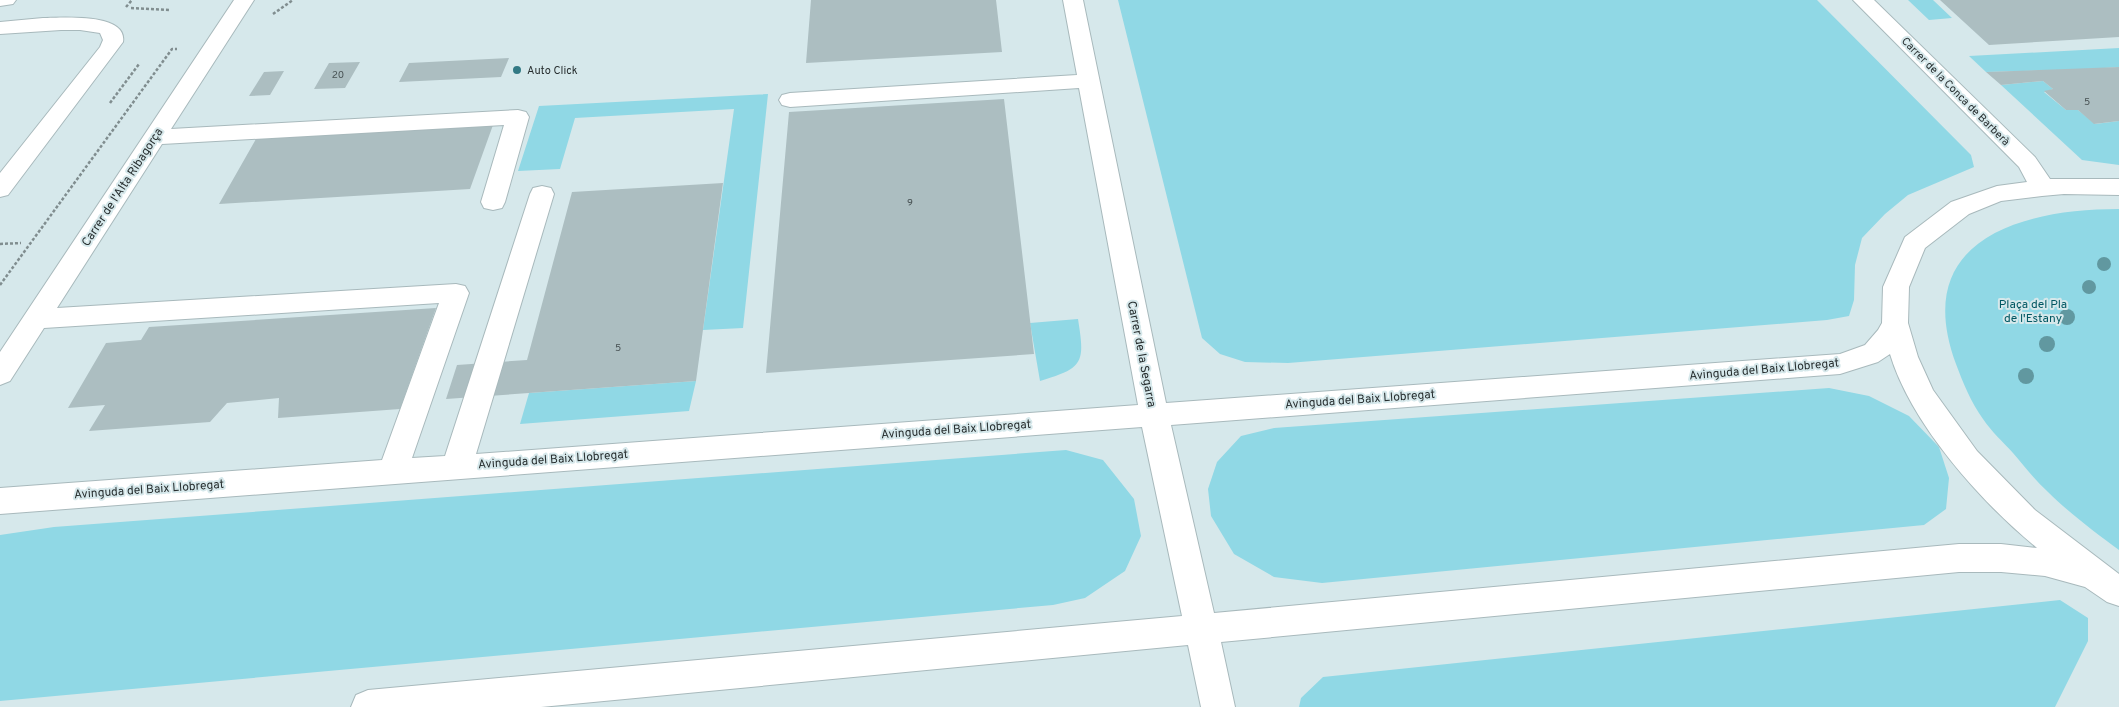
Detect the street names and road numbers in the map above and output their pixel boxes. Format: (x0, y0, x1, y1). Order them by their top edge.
street label: Carrer de la Conca de Barberà (1898, 34, 2013, 149)
street label: Carrer de l'Alta Ribagorça (79, 125, 167, 250)
street label: Carrer de la Segarra (1123, 300, 1159, 409)
street label: Avinguda del Baix Llobregat (1689, 355, 1840, 385)
street label: Avinguda del Baix Llobregat (1285, 387, 1436, 413)
street label: Avinguda del Baix Llobregat (881, 417, 1032, 443)
street label: Avinguda del Baix Llobregat (478, 447, 629, 473)
street label: Avinguda del Baix Llobregat (74, 477, 225, 503)

